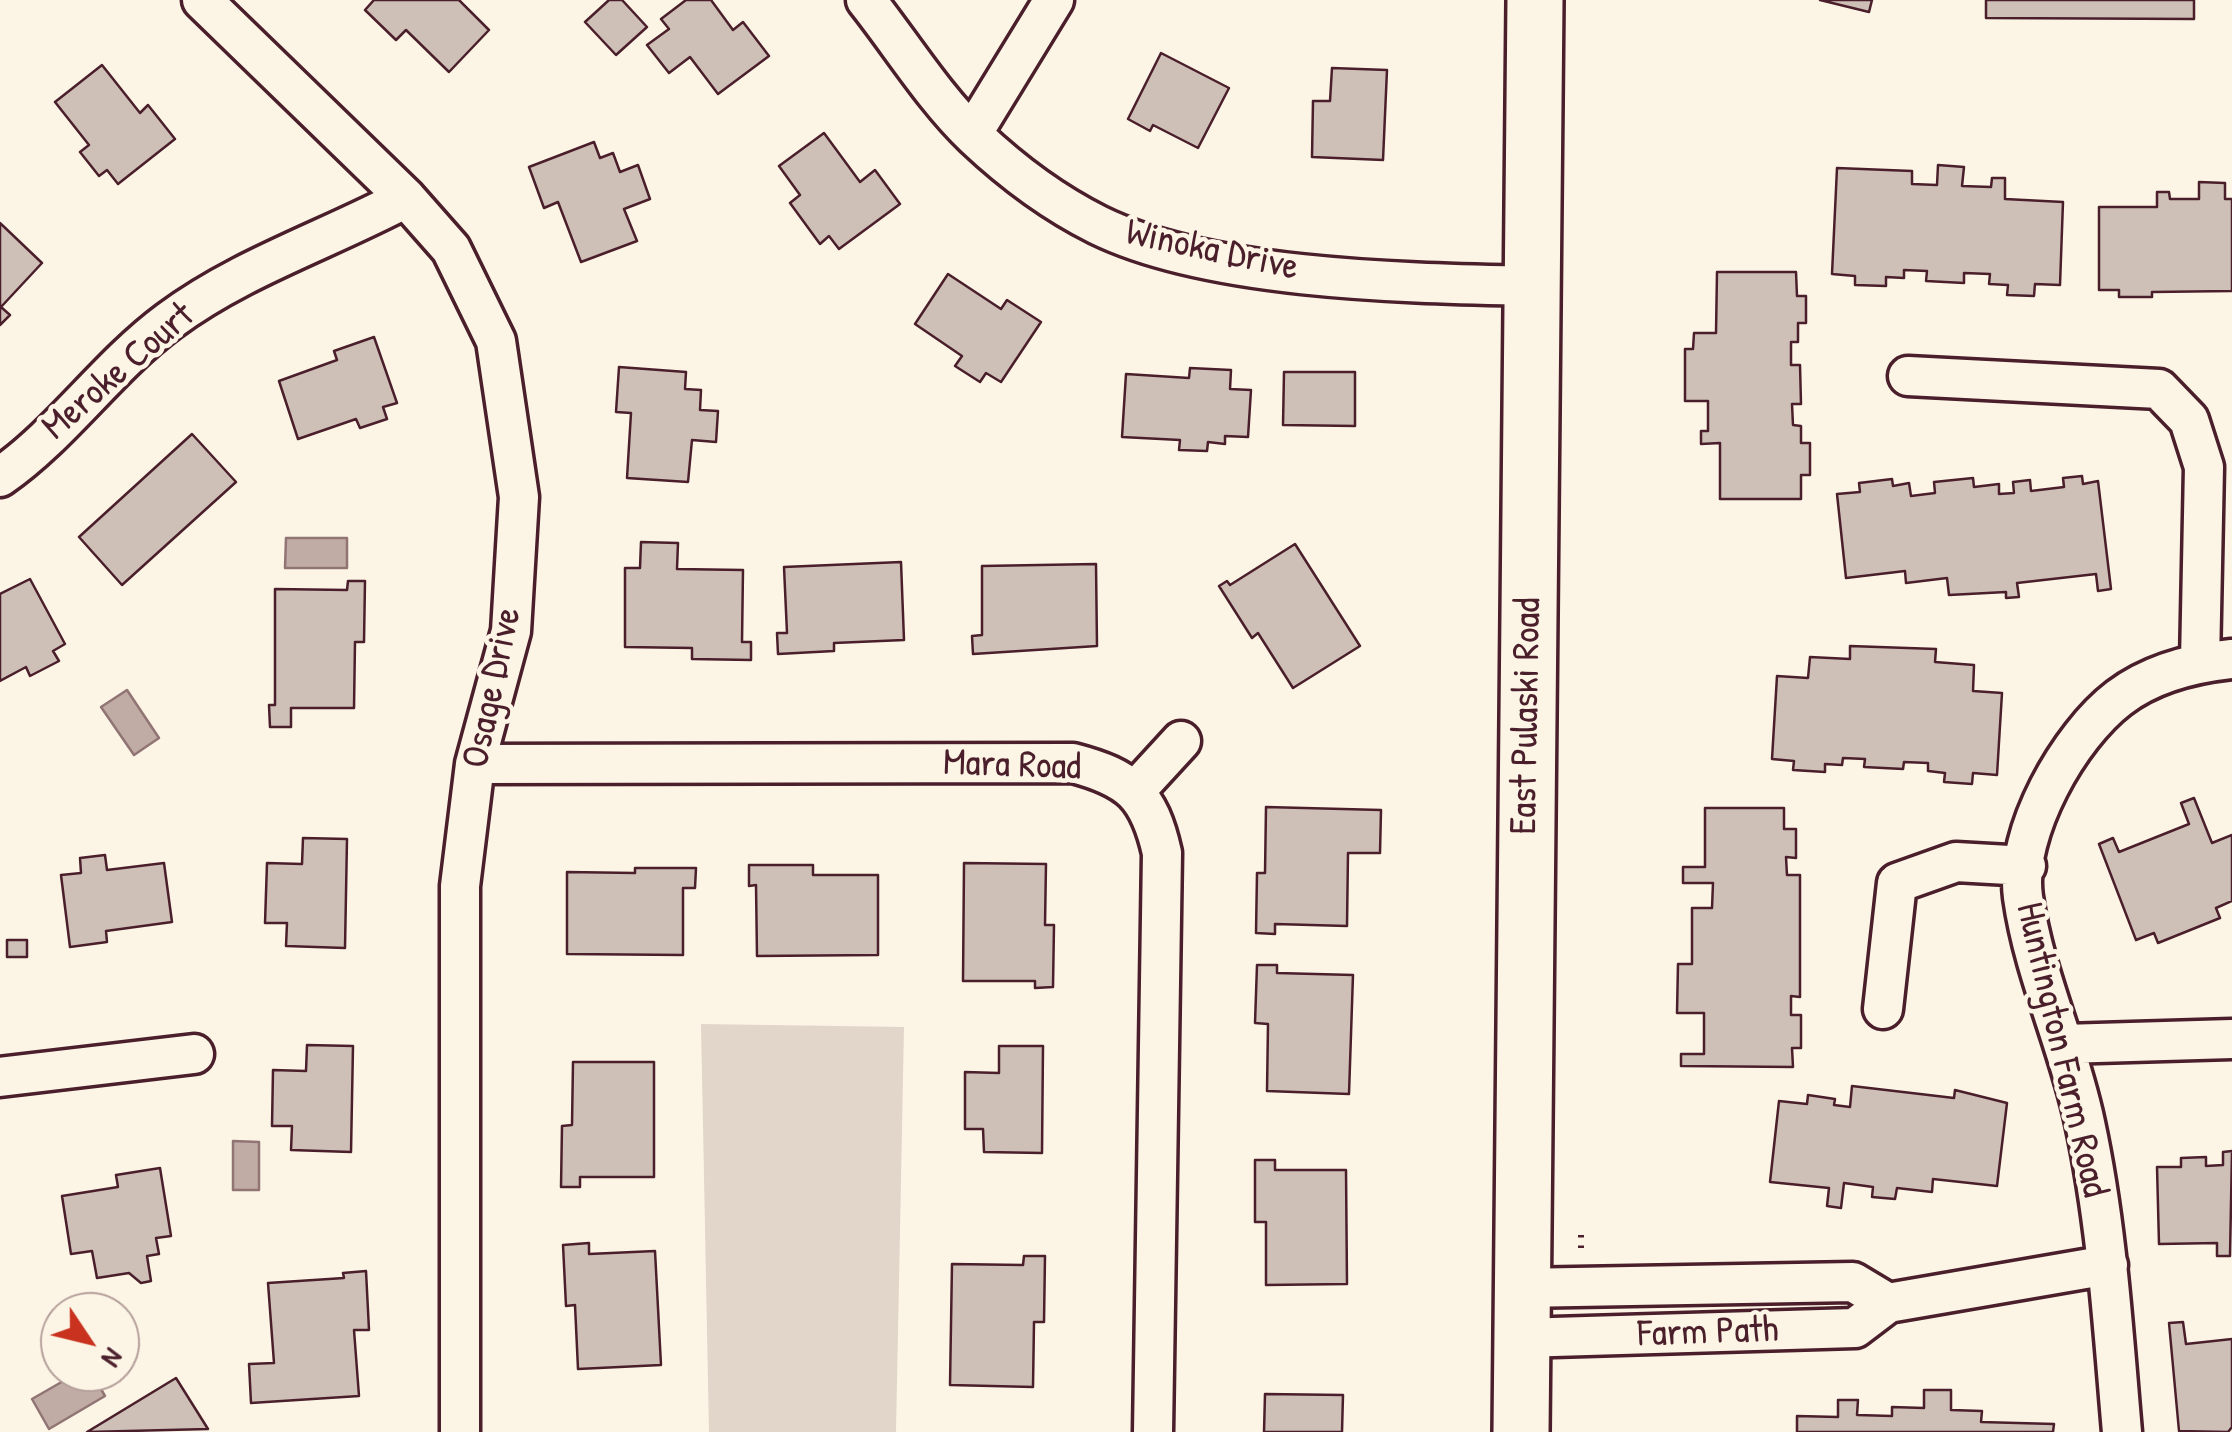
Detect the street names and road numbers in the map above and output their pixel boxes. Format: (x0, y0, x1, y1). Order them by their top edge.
street label: Winoka Drive (1122, 210, 1302, 292)
street label: Meroke Court (34, 294, 204, 450)
street label: East Pulaski Road (1502, 597, 1552, 835)
street label: Osage Drive (454, 604, 532, 772)
street label: Mara Road (942, 741, 1082, 791)
street label: Huntington Farm Road (2005, 898, 2117, 1202)
street label: Farm Path (1637, 1308, 1779, 1358)

